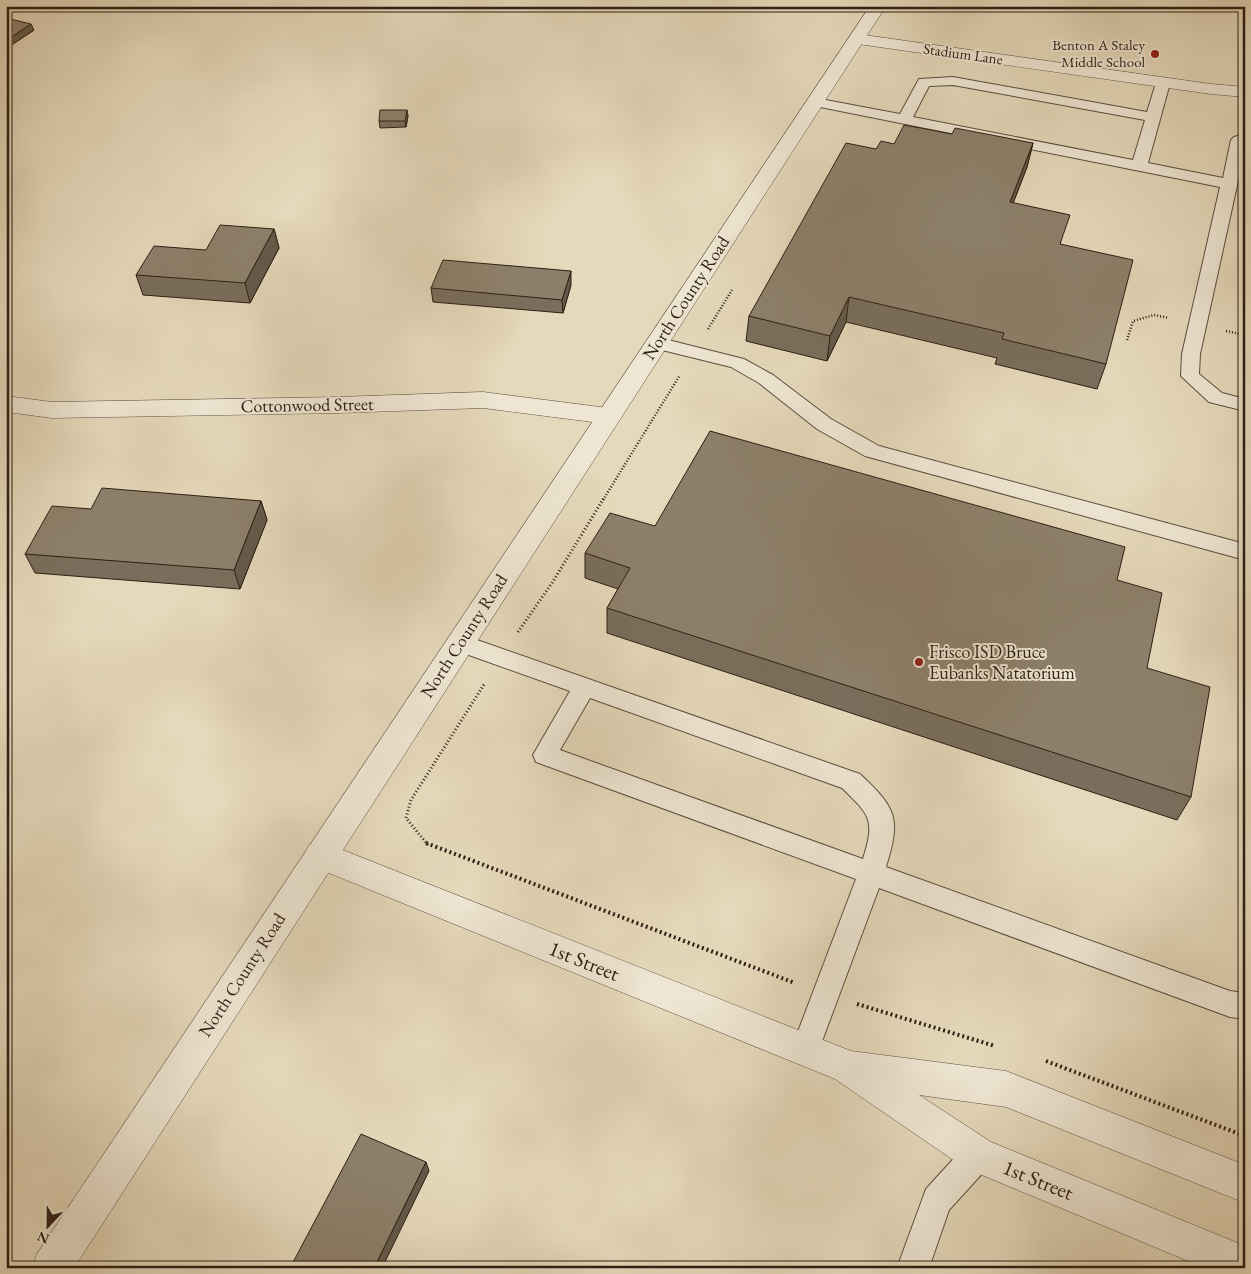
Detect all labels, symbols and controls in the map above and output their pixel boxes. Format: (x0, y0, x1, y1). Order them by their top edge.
place label: Benton A Staley Middle School (1052, 35, 1145, 71)
street label: Stadium Lane (922, 39, 1004, 69)
marker: Benton A Staley Middle School (1149, 48, 1161, 60)
street label: North County Road (637, 231, 735, 364)
street label: Cottonwood Street (240, 392, 374, 417)
street label: North County Road (415, 569, 513, 702)
place label: Frisco ISD Bruce Eubanks Natatorium (929, 640, 1075, 684)
marker: Frisco ISD Bruce Eubanks Natatorium (913, 656, 925, 668)
street label: North County Road (193, 908, 291, 1041)
street label: 1st Street (545, 934, 624, 987)
street label: 1st Street (999, 1153, 1078, 1206)
north arrow (22, 1202, 72, 1252)
text: N (34, 1227, 52, 1249)

